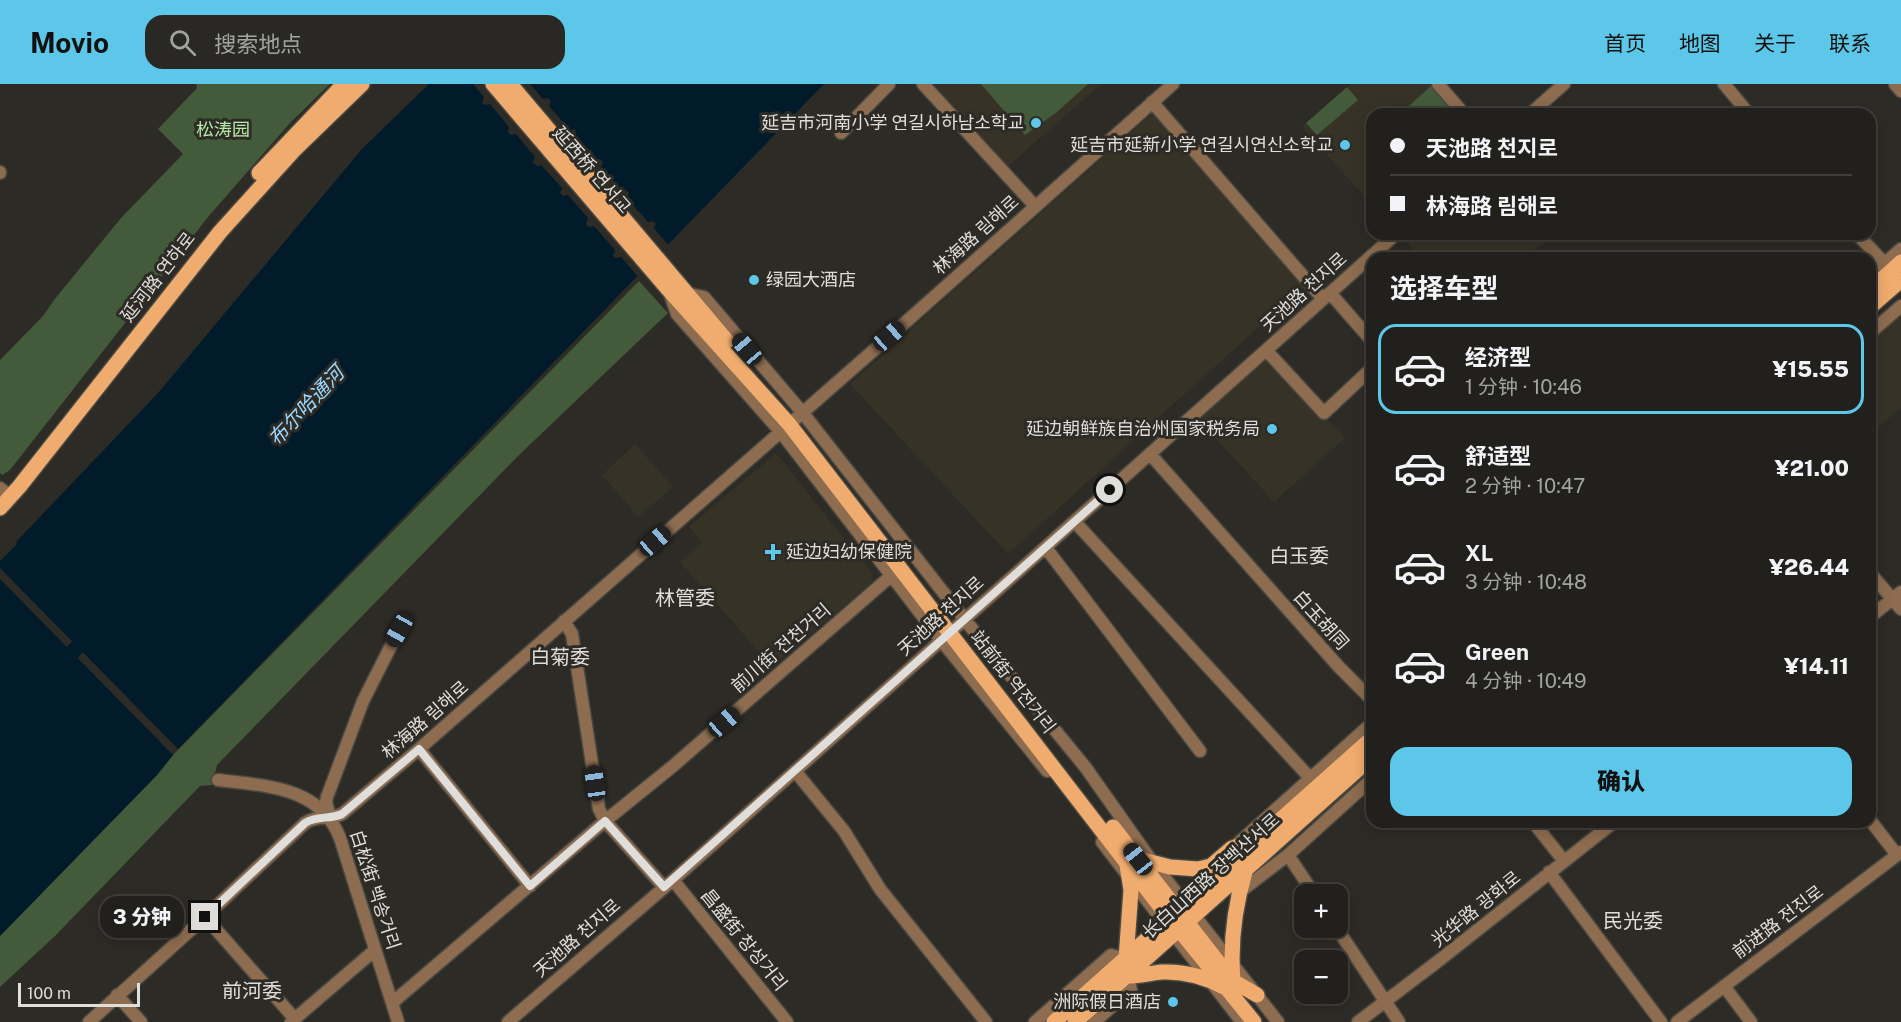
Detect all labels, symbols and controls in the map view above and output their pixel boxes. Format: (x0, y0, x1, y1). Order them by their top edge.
search box (145, 15, 565, 69)
text: Movio (30, 26, 109, 59)
icon: search (166, 26, 199, 59)
text: 搜索地点 (214, 31, 302, 57)
text: 首页 (1604, 31, 1646, 56)
text: 地图 (1679, 31, 1721, 56)
text: 关于 (1754, 31, 1796, 56)
text: 联系 (1829, 31, 1871, 56)
place label: 延吉市河南小学 연길시하남소학교 (761, 112, 1024, 133)
marker: 延吉市河南小学 연길시하남소학교 (1029, 116, 1043, 130)
park label: 松涛园 (196, 119, 250, 140)
street label: 延西桥 연서교 (549, 122, 636, 217)
place label: 延吉市延新小学 연길시연신소학교 (1070, 134, 1333, 155)
text: 天池路 천지로 (1426, 135, 1558, 161)
marker: 延吉市延新小学 연길시연신소학교 (1338, 138, 1352, 152)
street label: 林海路 림해로 (928, 191, 1023, 279)
text: 林海路 림해로 (1426, 193, 1558, 219)
street label: 延河路 연하로 (116, 228, 199, 326)
street label: 天池路 천지로 (1256, 248, 1351, 336)
place label: 绿园大酒店 (766, 269, 856, 290)
text: 选择车型 (1390, 272, 1498, 304)
marker: 绿园大酒店 (747, 273, 761, 287)
car (870, 317, 908, 355)
car (729, 329, 765, 369)
icon: car (1393, 342, 1447, 396)
text: 经济型 (1465, 344, 1531, 370)
text: ¥15.55 (1772, 356, 1849, 382)
water label: 布尔哈通河 (263, 358, 352, 451)
text: 1 分钟 · 10:46 (1465, 375, 1582, 399)
place label: 延边朝鲜族自治州国家税务局 (1026, 418, 1260, 439)
marker: 延边朝鲜族自治州国家税务局 (1265, 422, 1279, 436)
icon: car (1393, 441, 1447, 495)
text: 舒适型 (1465, 443, 1531, 469)
text: ¥21.00 (1775, 455, 1849, 481)
text: 2 分钟 · 10:47 (1465, 474, 1585, 498)
route start (1096, 476, 1123, 503)
car (636, 522, 674, 560)
icon: car (1393, 540, 1447, 594)
text: XL (1465, 540, 1493, 566)
place label: 延边妇幼保健院 (786, 541, 912, 562)
marker: 延边妇幼保健院 (764, 543, 782, 561)
district label: 白玉委 (1269, 544, 1329, 568)
text: ¥26.44 (1769, 554, 1849, 580)
text: 3 分钟 · 10:48 (1465, 570, 1587, 594)
street label: 天池路 천지로 (893, 572, 988, 660)
district label: 林管委 (655, 586, 715, 610)
street label: 白玉胡同 (1289, 586, 1353, 653)
street label: 前川街 전천거리 (727, 599, 835, 696)
car (382, 610, 416, 650)
street label: 站前街 역전거리 (967, 626, 1060, 737)
icon: car (1393, 639, 1447, 693)
text: Green (1465, 639, 1529, 665)
district label: 白菊委 (530, 645, 590, 669)
text: ¥14.11 (1784, 653, 1849, 679)
text: 4 分钟 · 10:49 (1465, 669, 1586, 693)
street label: 林海路 림해로 (377, 676, 472, 763)
car (705, 703, 743, 741)
button: 确认 (1390, 747, 1852, 816)
car (584, 764, 606, 802)
street label: 长白山西路 장백산서로 (1138, 809, 1284, 943)
street label: 白松街 백송거리 (346, 827, 405, 952)
car (1120, 839, 1156, 879)
street label: 光华路 광화로 (1427, 866, 1524, 951)
street label: 前进路 전진로 (1728, 881, 1827, 963)
map controls (1294, 884, 1348, 1004)
button: + (1294, 884, 1348, 938)
street label: 昌盛街 창성거리 (697, 885, 792, 995)
street label: 天池路 천지로 (529, 894, 624, 981)
callout: 3 分钟 (100, 896, 184, 938)
route end (191, 903, 218, 930)
text: 3 分钟 (113, 905, 171, 929)
district label: 民光委 (1603, 909, 1663, 933)
button: − (1294, 950, 1348, 1004)
district label: 前河委 (222, 979, 282, 1003)
scale bar (18, 980, 140, 1008)
text: 100 m (27, 984, 71, 1003)
place label: 洲际假日酒店 (1053, 991, 1161, 1012)
marker: 洲际假日酒店 (1166, 995, 1180, 1009)

